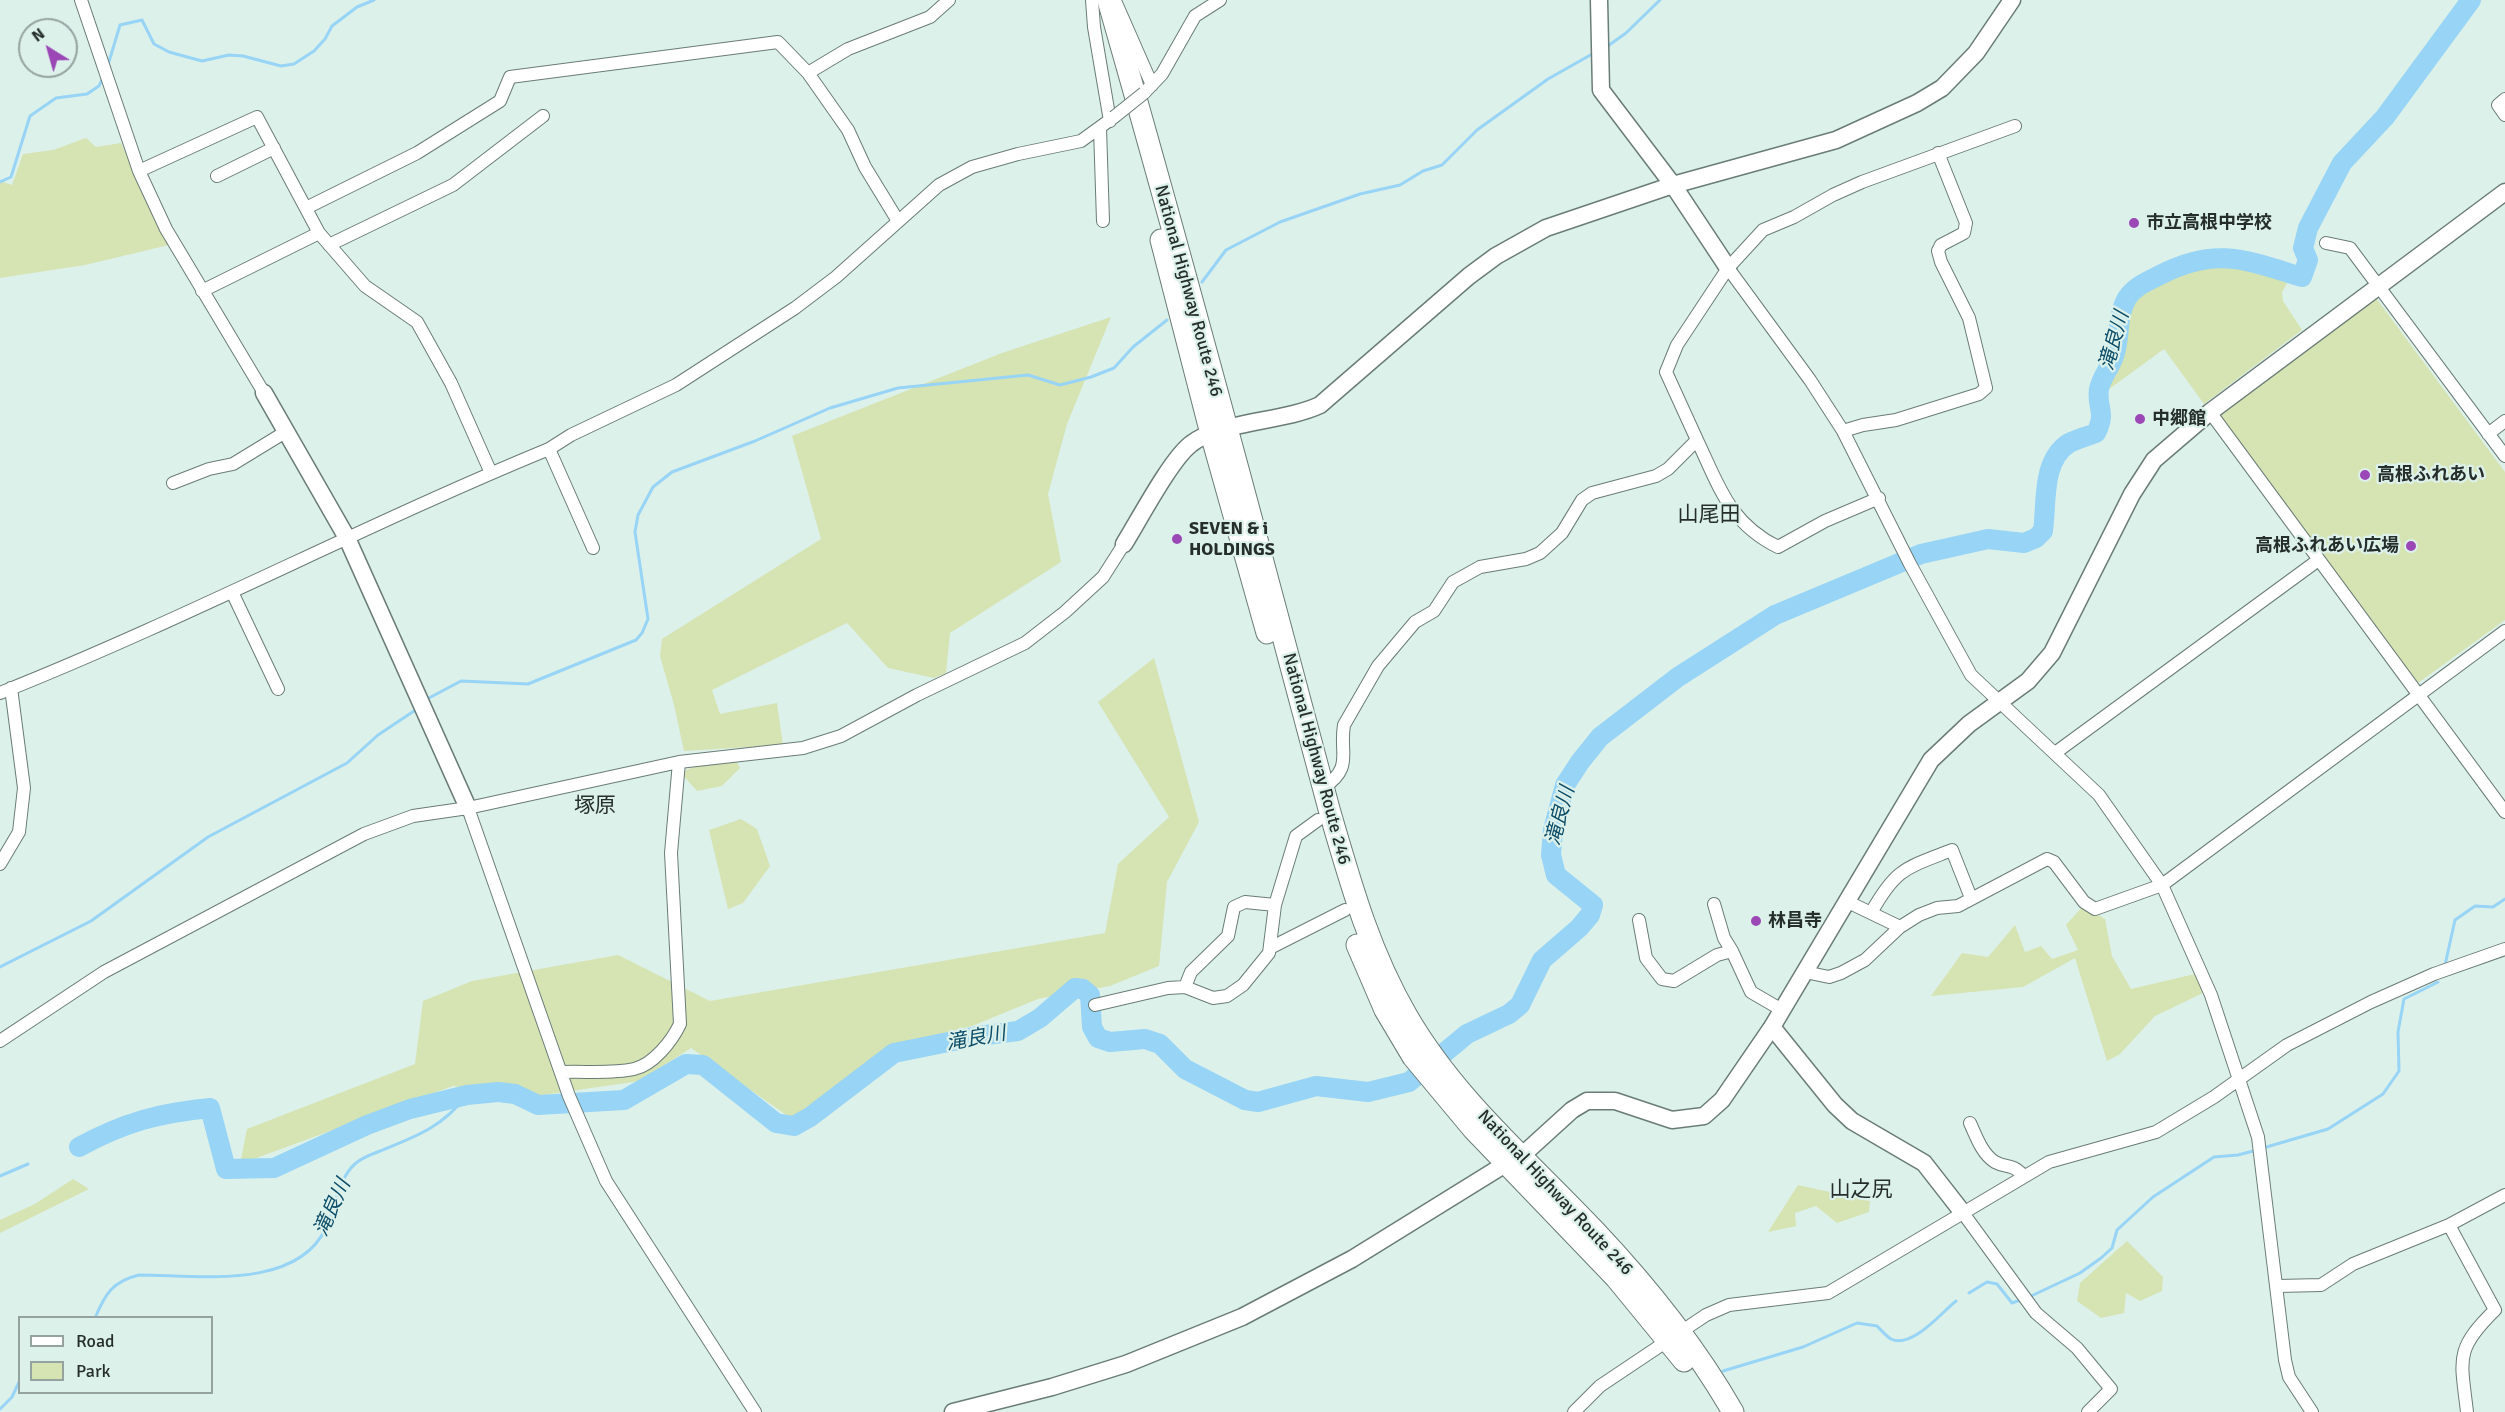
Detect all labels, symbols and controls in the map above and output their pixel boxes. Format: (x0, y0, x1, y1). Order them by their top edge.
north arrow (18, 18, 78, 78)
text: N (28, 24, 49, 47)
street label: National Highway Route 246 (1149, 183, 1227, 399)
place label: 市立高根中学校 (2146, 212, 2272, 234)
marker: 市立高根中学校 (2127, 216, 2141, 230)
water label: 滝良川 (2095, 309, 2135, 373)
place label: 中郷館 (2152, 408, 2206, 430)
marker: 中郷館 (2133, 412, 2147, 426)
place label: 高根ふれあい (2377, 464, 2485, 486)
marker: 高根ふれあい (2358, 468, 2372, 482)
district label: 山尾田 (1678, 502, 1740, 528)
place label: SEVEN & i HOLDINGS (1189, 518, 1275, 560)
marker: SEVEN & i HOLDINGS (1170, 532, 1184, 546)
place label: 高根ふれあい広場 (2255, 535, 2399, 557)
marker: 高根ふれあい広場 (2404, 539, 2418, 553)
street label: National Highway Route 246 (1277, 651, 1355, 867)
water label: 滝良川 (1542, 784, 1580, 848)
district label: 塚原 (574, 793, 616, 819)
place label: 林昌寺 (1768, 910, 1822, 932)
marker: 林昌寺 (1749, 914, 1763, 928)
water label: 滝良川 (944, 1022, 1008, 1056)
street label: National Highway Route 246 (1473, 1106, 1637, 1280)
water label: 滝良川 (310, 1176, 356, 1240)
district label: 山之尻 (1830, 1177, 1892, 1203)
legend (18, 1316, 213, 1394)
text: Road (76, 1330, 115, 1352)
text: Park (76, 1360, 111, 1382)

